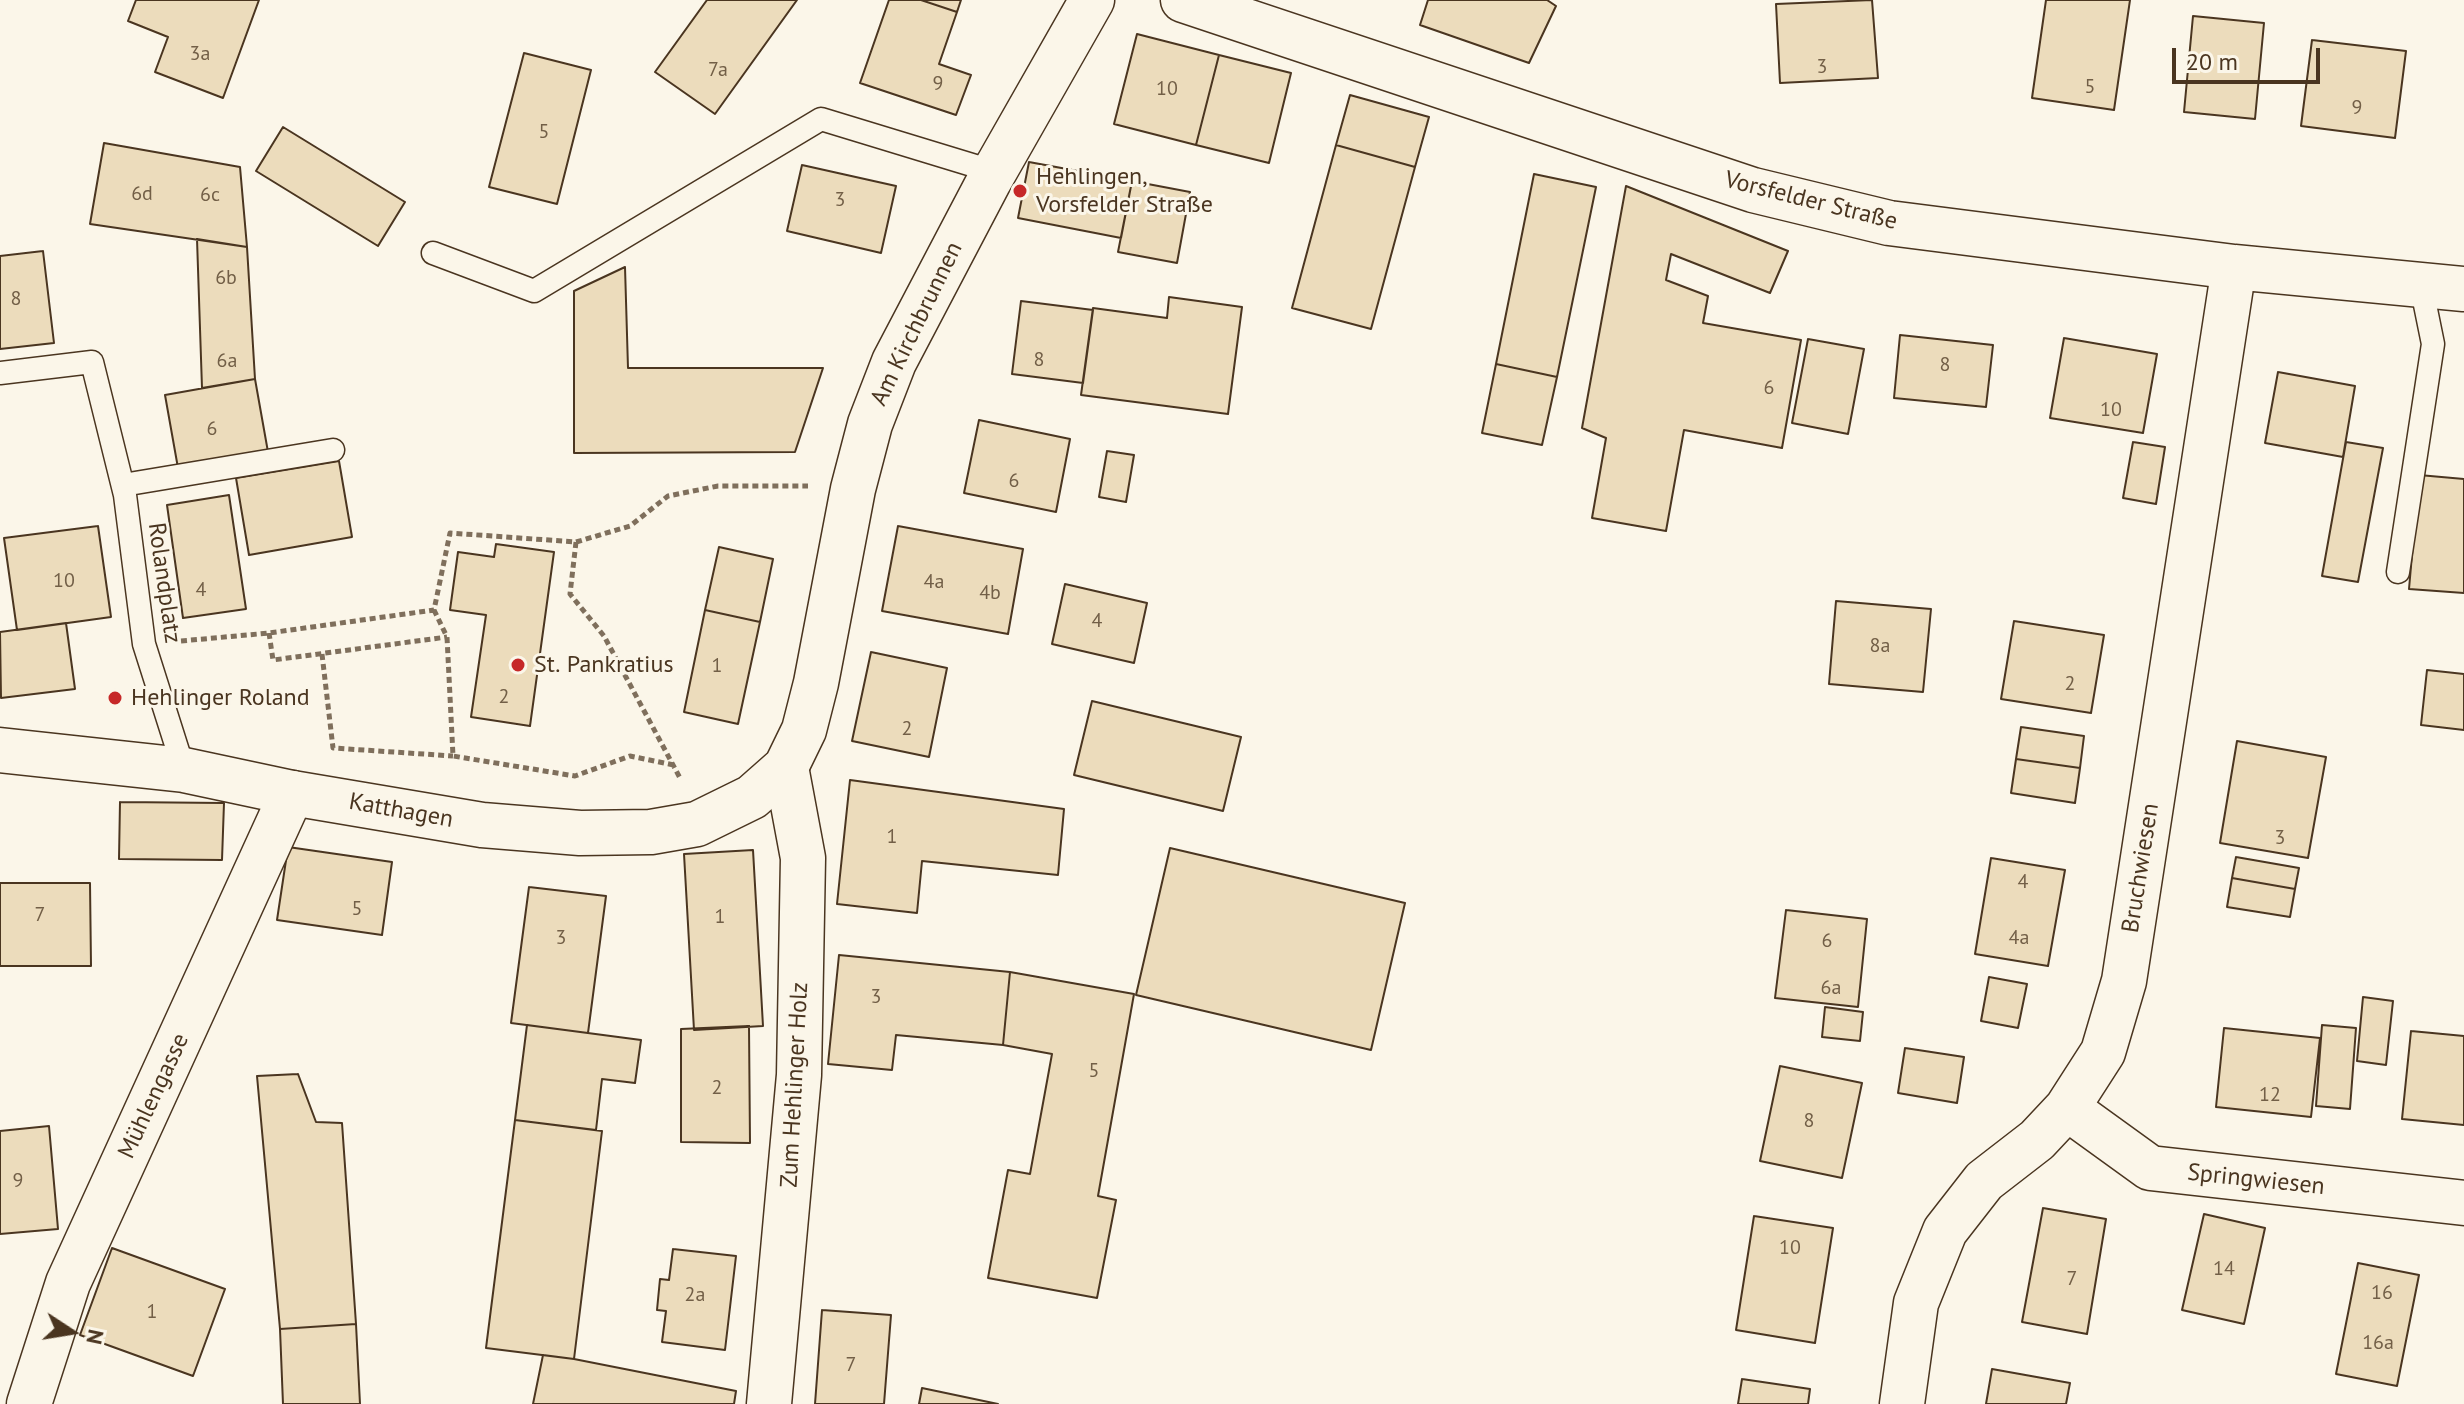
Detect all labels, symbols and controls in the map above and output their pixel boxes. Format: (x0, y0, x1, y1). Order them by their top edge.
scale bar (2176, 32, 2324, 82)
house number: 3a (190, 42, 210, 66)
text: 20 m (2186, 46, 2238, 77)
house number: 3 (1817, 55, 1827, 79)
house number: 7a (708, 58, 728, 82)
house number: 9 (933, 72, 943, 96)
house number: 5 (2085, 75, 2095, 99)
house number: 10 (1156, 77, 1178, 101)
house number: 9 (2352, 96, 2362, 120)
house number: 5 (539, 120, 549, 144)
place label: Hehlingen, Vorsfelder Straße (1036, 163, 1213, 219)
street label: Vorsfelder Straße (1722, 166, 1900, 236)
house number: 6d (131, 182, 153, 206)
marker: Hehlingen, Vorsfelder Straße (1011, 182, 1029, 200)
house number: 6c (200, 183, 220, 207)
house number: 3 (835, 188, 845, 212)
street label: Am Kirchbrunnen (865, 237, 969, 411)
house number: 6b (215, 266, 237, 290)
house number: 8 (11, 287, 21, 311)
house number: 8 (1034, 348, 1044, 372)
house number: 6a (217, 349, 237, 373)
house number: 8 (1940, 353, 1950, 377)
house number: 6 (1764, 376, 1774, 400)
house number: 10 (2100, 398, 2122, 422)
house number: 6 (207, 417, 217, 441)
house number: 6 (1009, 469, 1019, 493)
street label: Rolandplatz (141, 521, 187, 645)
house number: 10 (53, 569, 75, 593)
house number: 4a (924, 570, 944, 594)
house number: 4 (196, 578, 206, 602)
house number: 4b (979, 581, 1001, 605)
house number: 4 (1092, 609, 1102, 633)
house number: 8a (1870, 634, 1890, 658)
place label: St. Pankratius (534, 651, 674, 679)
house number: 1 (712, 654, 722, 678)
marker: St. Pankratius (509, 656, 527, 674)
house number: 2 (2065, 672, 2075, 696)
place label: Hehlinger Roland (131, 684, 310, 712)
house number: 2 (499, 685, 509, 709)
marker: Hehlinger Roland (106, 689, 124, 707)
house number: 2 (902, 717, 912, 741)
street label: Katthagen (347, 788, 455, 834)
street label: Bruchwiesen (2117, 801, 2165, 935)
house number: 1 (887, 825, 897, 849)
house number: 3 (2275, 826, 2285, 850)
house number: 4 (2018, 870, 2028, 894)
house number: 5 (352, 897, 362, 921)
house number: 7 (35, 903, 45, 927)
house number: 1 (715, 905, 725, 929)
house number: 3 (556, 926, 566, 950)
house number: 4a (2009, 926, 2029, 950)
house number: 6 (1822, 929, 1832, 953)
house number: 6a (1821, 976, 1841, 1000)
street label: Zum Hehlinger Holz (775, 981, 815, 1189)
house number: 3 (871, 985, 881, 1009)
street label: Mühlengasse (113, 1029, 195, 1163)
house number: 5 (1089, 1059, 1099, 1083)
house number: 2 (712, 1076, 722, 1100)
house number: 12 (2259, 1083, 2281, 1107)
house number: 8 (1804, 1109, 1814, 1133)
street label: Springwiesen (2186, 1158, 2326, 1202)
house number: 9 (13, 1169, 23, 1193)
house number: 10 (1779, 1236, 1801, 1260)
house number: 14 (2213, 1257, 2235, 1281)
house number: 7 (2067, 1267, 2077, 1291)
house number: 16 (2371, 1281, 2393, 1305)
house number: 2a (685, 1283, 705, 1307)
north arrow (32, 1292, 112, 1372)
house number: 1 (147, 1300, 157, 1324)
text: N (80, 1327, 111, 1347)
house number: 16a (2362, 1331, 2394, 1355)
house number: 7 (846, 1353, 856, 1377)

